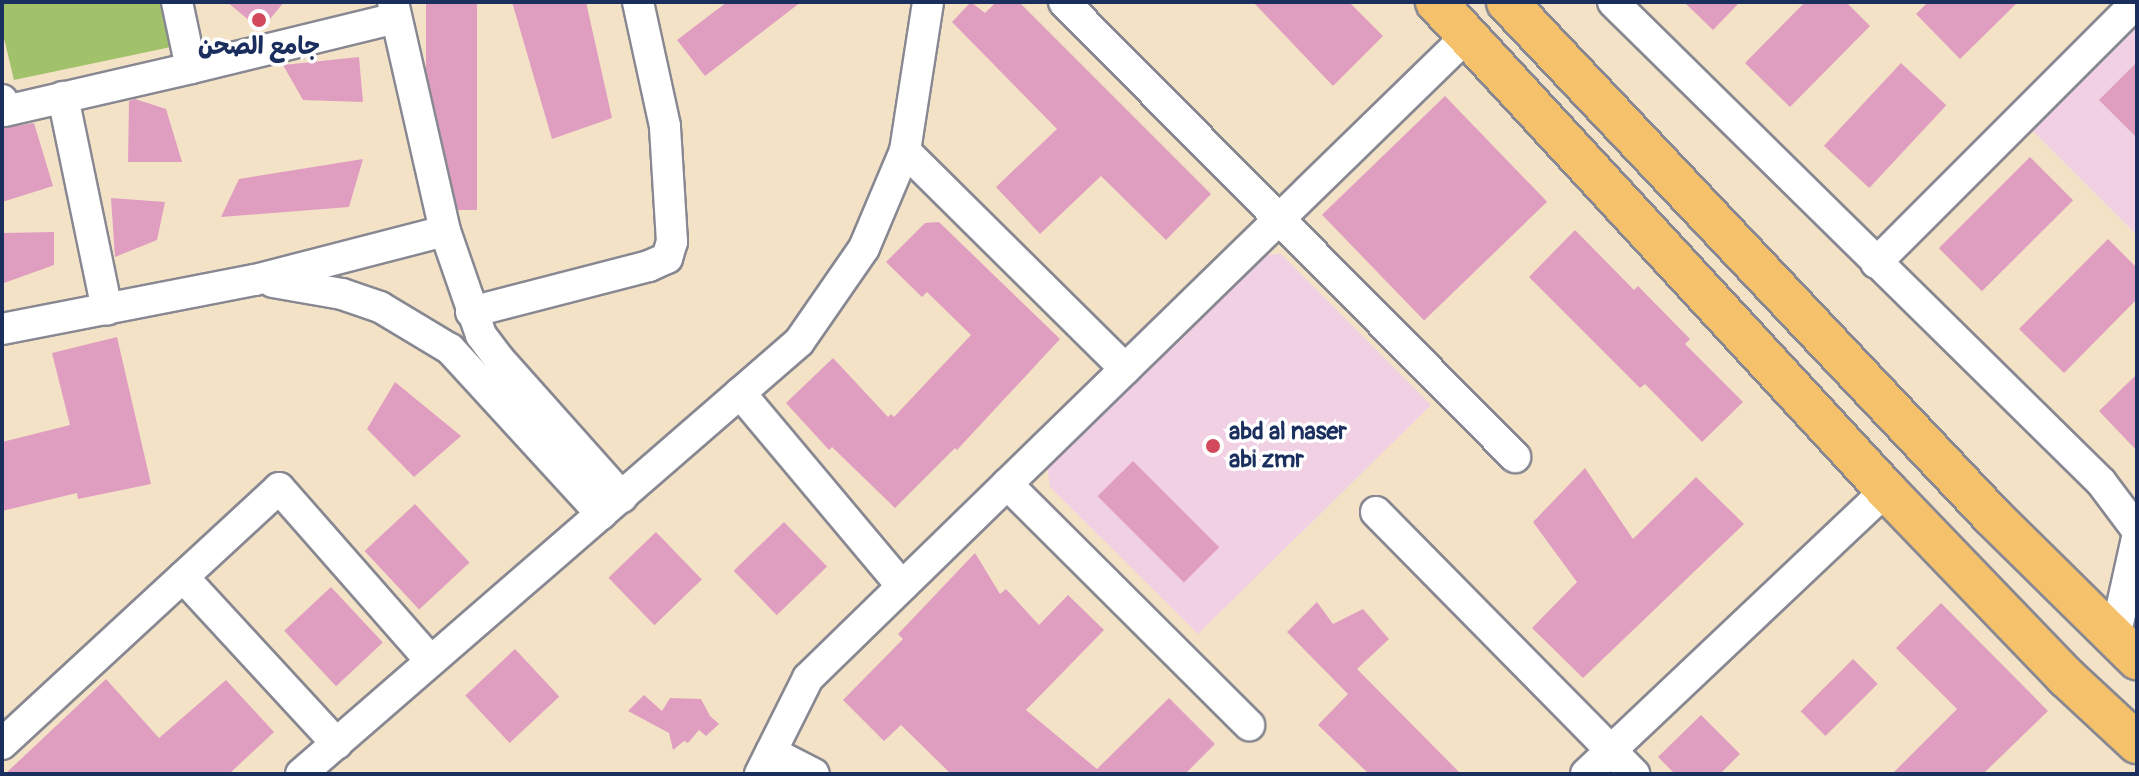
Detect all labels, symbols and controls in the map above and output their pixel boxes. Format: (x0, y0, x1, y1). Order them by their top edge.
marker: جامع الصحن (250, 11, 268, 29)
place label: جامع الصحن (198, 33, 320, 61)
place label: abd al naser abi zmr (1229, 418, 1347, 474)
marker: abd al naser abi zmr (1204, 437, 1222, 455)

